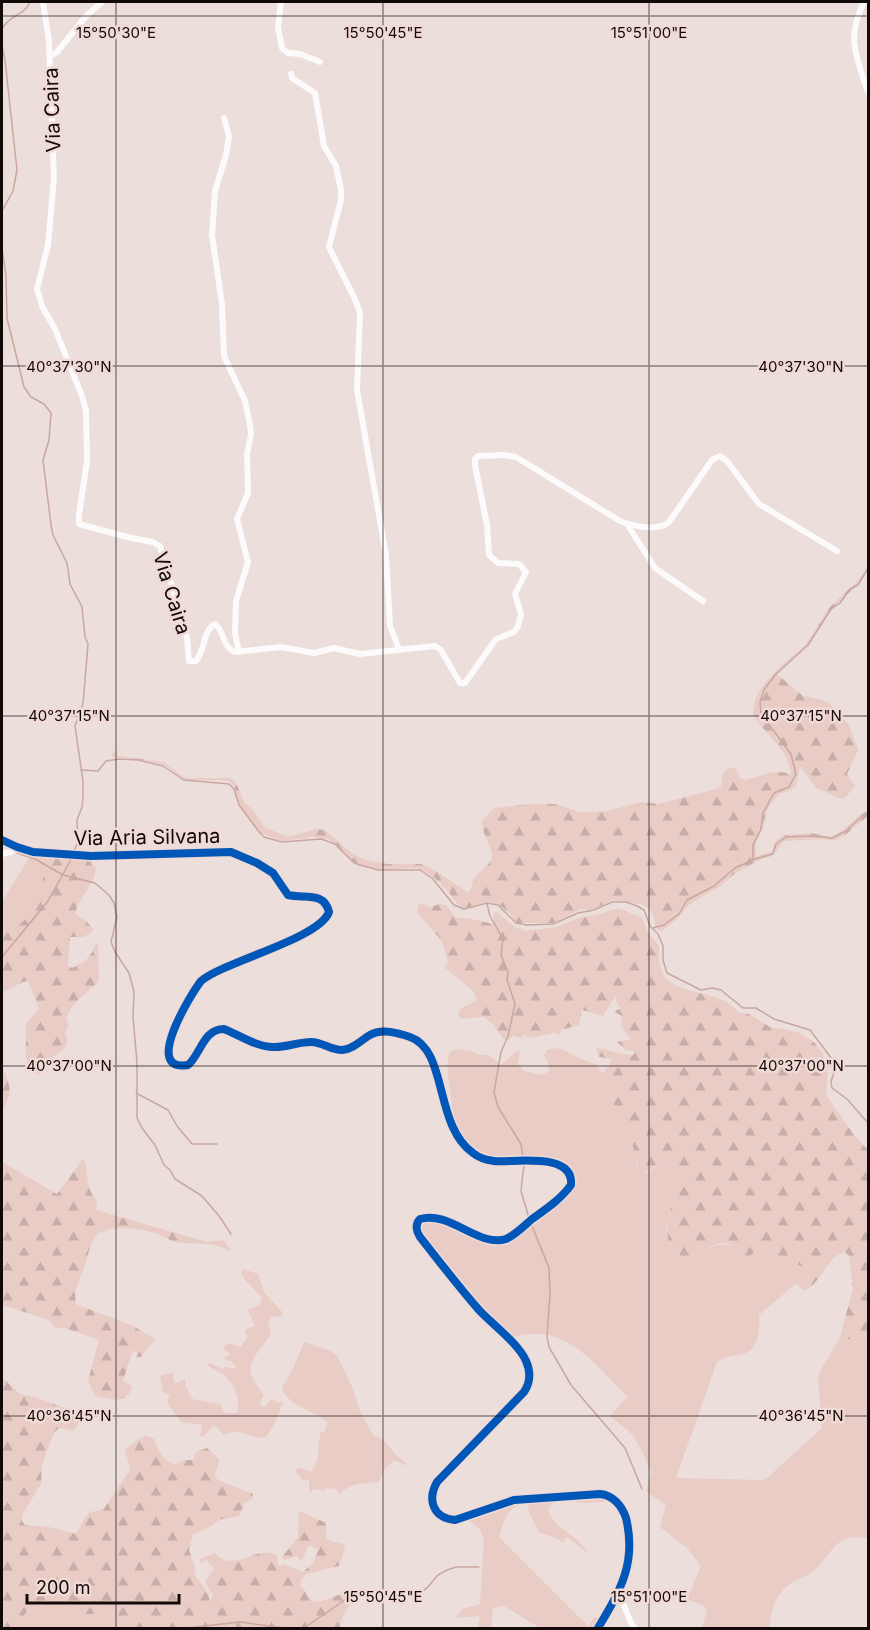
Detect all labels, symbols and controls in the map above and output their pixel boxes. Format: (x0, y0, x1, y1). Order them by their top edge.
text: 15°50'30"E (76, 23, 156, 42)
text: 15°50'45"E (343, 23, 423, 42)
text: 15°51'00"E (611, 23, 687, 42)
street label: Via Caira (39, 67, 65, 153)
text: 40°37'30"N (26, 357, 112, 376)
text: 40°37'30"N (758, 357, 844, 376)
street label: Via Caira (148, 549, 196, 637)
text: 40°37'15"N (28, 706, 110, 725)
text: 40°37'15"N (760, 706, 842, 725)
street label: Via Aria Silvana (73, 824, 221, 850)
text: 40°37'00"N (26, 1056, 112, 1075)
text: 40°37'00"N (758, 1056, 844, 1075)
text: 40°36'45"N (26, 1406, 112, 1425)
text: 40°36'45"N (758, 1406, 844, 1425)
scale bar (27, 1567, 178, 1605)
text: 200 m (36, 1577, 91, 1598)
text: 15°50'45"E (343, 1587, 423, 1606)
text: 15°51'00"E (611, 1587, 687, 1606)

